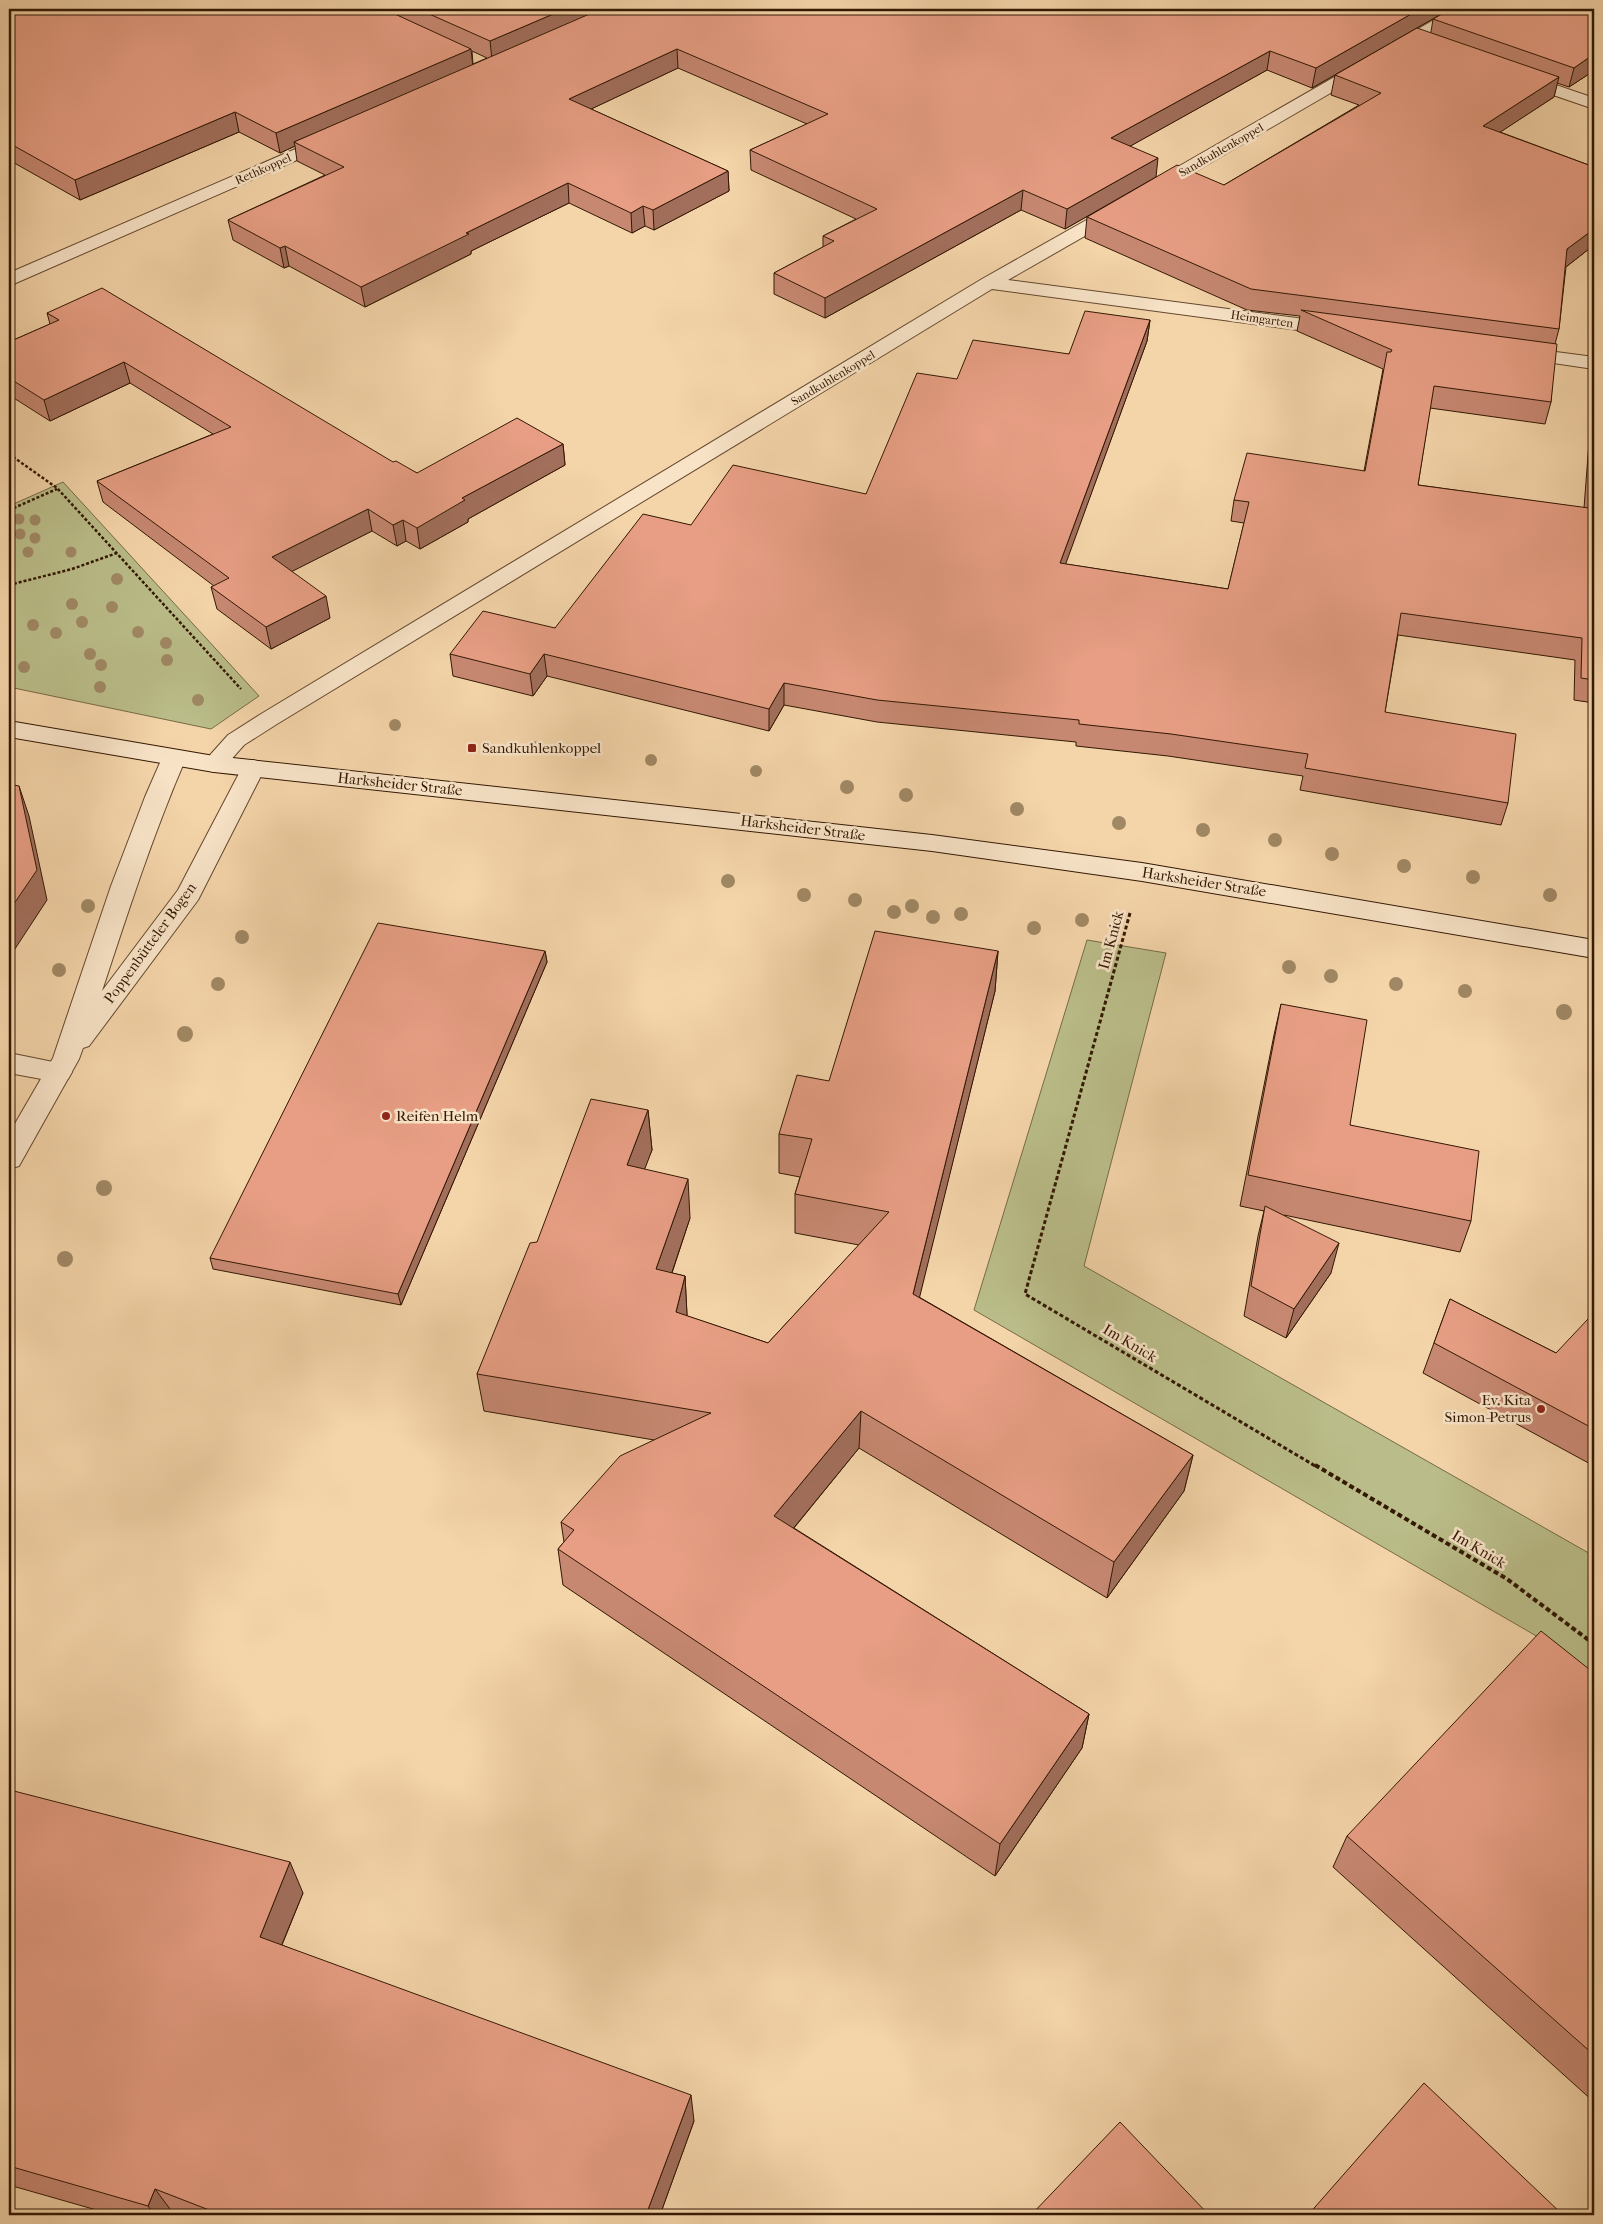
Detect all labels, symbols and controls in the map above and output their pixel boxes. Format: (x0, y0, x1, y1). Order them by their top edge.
street label: Sandkuhlenkoppel (1176, 120, 1266, 180)
street label: Rethkoppel (233, 150, 294, 188)
street label: Heimgarten (1230, 308, 1294, 330)
street label: Sandkuhlenkoppel (789, 347, 878, 409)
place label: Sandkuhlenkoppel (482, 739, 601, 757)
marker: Sandkuhlenkoppel (466, 742, 478, 754)
street label: Harksheider Straße (337, 768, 464, 800)
street label: Harksheider Straße (740, 811, 867, 845)
street label: Harksheider Straße (1141, 863, 1268, 901)
street label: Poppenbütteler Bogen (100, 879, 200, 1007)
street label: Im Knick (1095, 909, 1127, 971)
place label: Reifen Helm (396, 1107, 479, 1125)
marker: Reifen Helm (380, 1110, 392, 1122)
street label: Im Knick (1100, 1320, 1160, 1366)
place label: Ev. Kita Simon-Petrus (1444, 1391, 1532, 1426)
marker: Ev. Kita Simon-Petrus (1535, 1403, 1547, 1415)
street label: Im Knick (1449, 1526, 1509, 1572)

